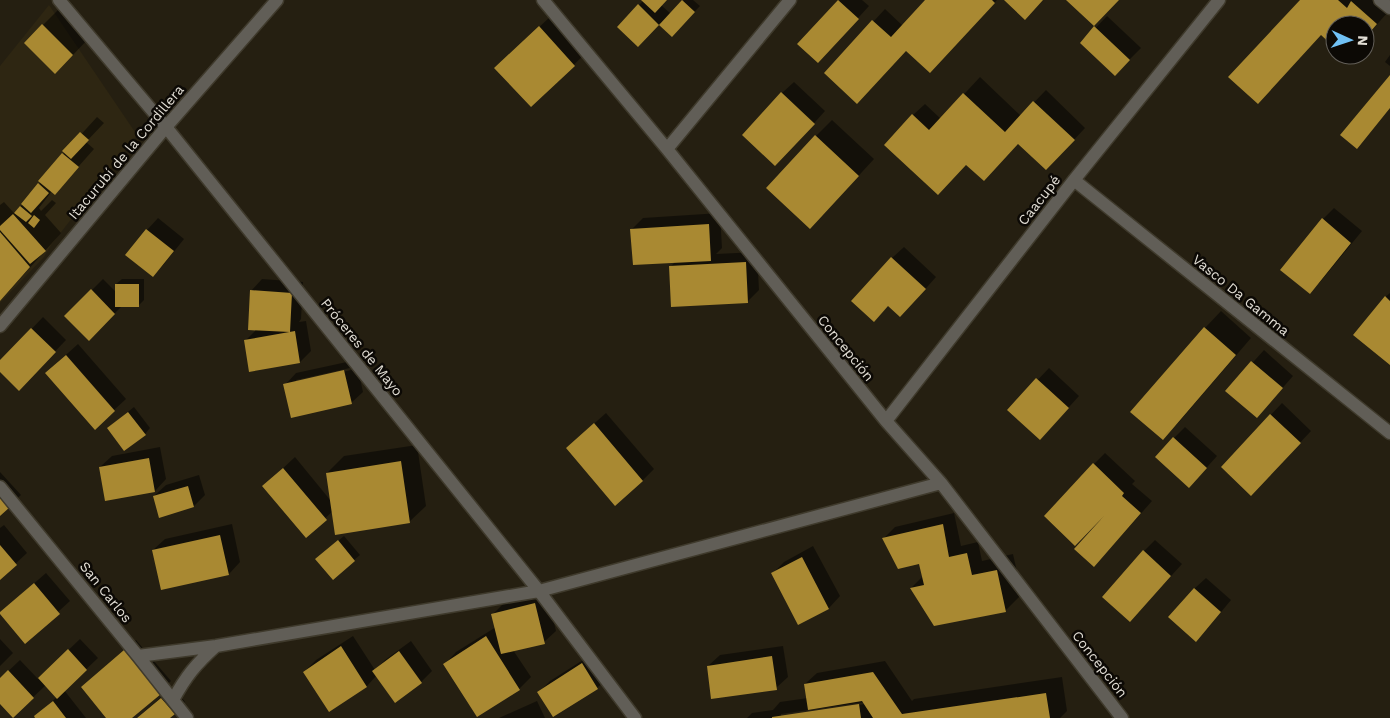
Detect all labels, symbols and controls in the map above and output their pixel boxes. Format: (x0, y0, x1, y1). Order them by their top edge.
north arrow (1325, 15, 1375, 65)
text: N (1355, 35, 1371, 46)
street label: Itacurubí de la Cordillera (65, 82, 187, 222)
street label: Caacupé (1015, 172, 1063, 228)
street label: Vasco Da Gamma (1189, 251, 1293, 339)
street label: Próceres de Mayo (318, 295, 406, 399)
street label: Concepción (815, 312, 877, 384)
street label: San Carlos (77, 558, 135, 626)
street label: Concepción (1069, 628, 1131, 700)

